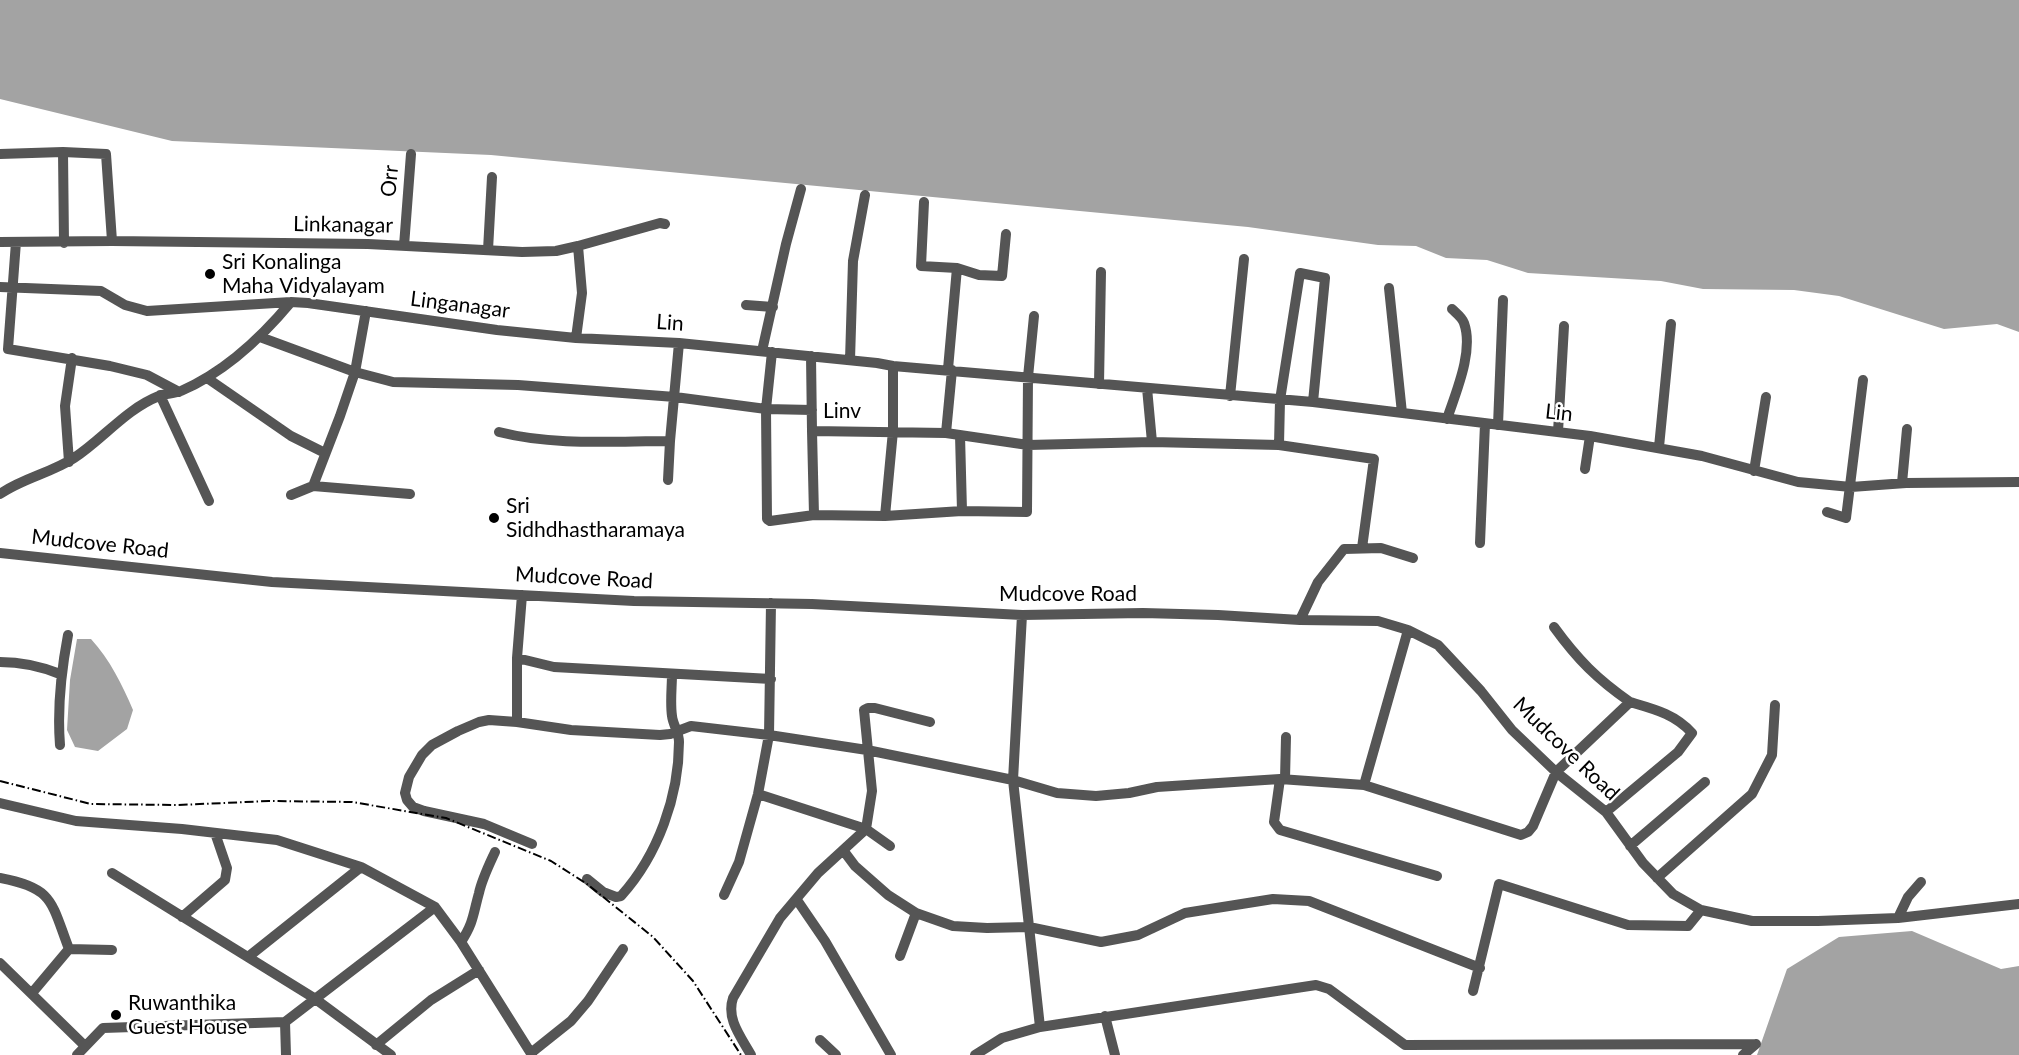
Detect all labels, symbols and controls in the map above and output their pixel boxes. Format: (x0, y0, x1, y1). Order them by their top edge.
street label: Orr (376, 164, 404, 198)
street label: Linkanagar (293, 212, 393, 238)
place label: Sri Konalinga Maha Vidyalayam (222, 249, 385, 299)
marker: Sri Konalinga Maha Vidyalayam (203, 267, 217, 281)
street label: Linganagar (409, 286, 511, 324)
street label: Lin (655, 309, 685, 337)
street label: Linv (823, 398, 861, 424)
street label: Lin (1544, 399, 1574, 427)
place label: Sri Sidhdhastharamaya (506, 493, 685, 543)
marker: Sri Sidhdhastharamaya (487, 511, 501, 525)
street label: Mudcove Road (30, 524, 170, 564)
street label: Mudcove Road (515, 562, 653, 594)
street label: Mudcove Road (999, 581, 1137, 607)
street label: Mudcove Road (1508, 692, 1624, 806)
place label: Ruwanthika Guest House (128, 990, 247, 1040)
marker: Ruwanthika Guest House (109, 1008, 123, 1022)

